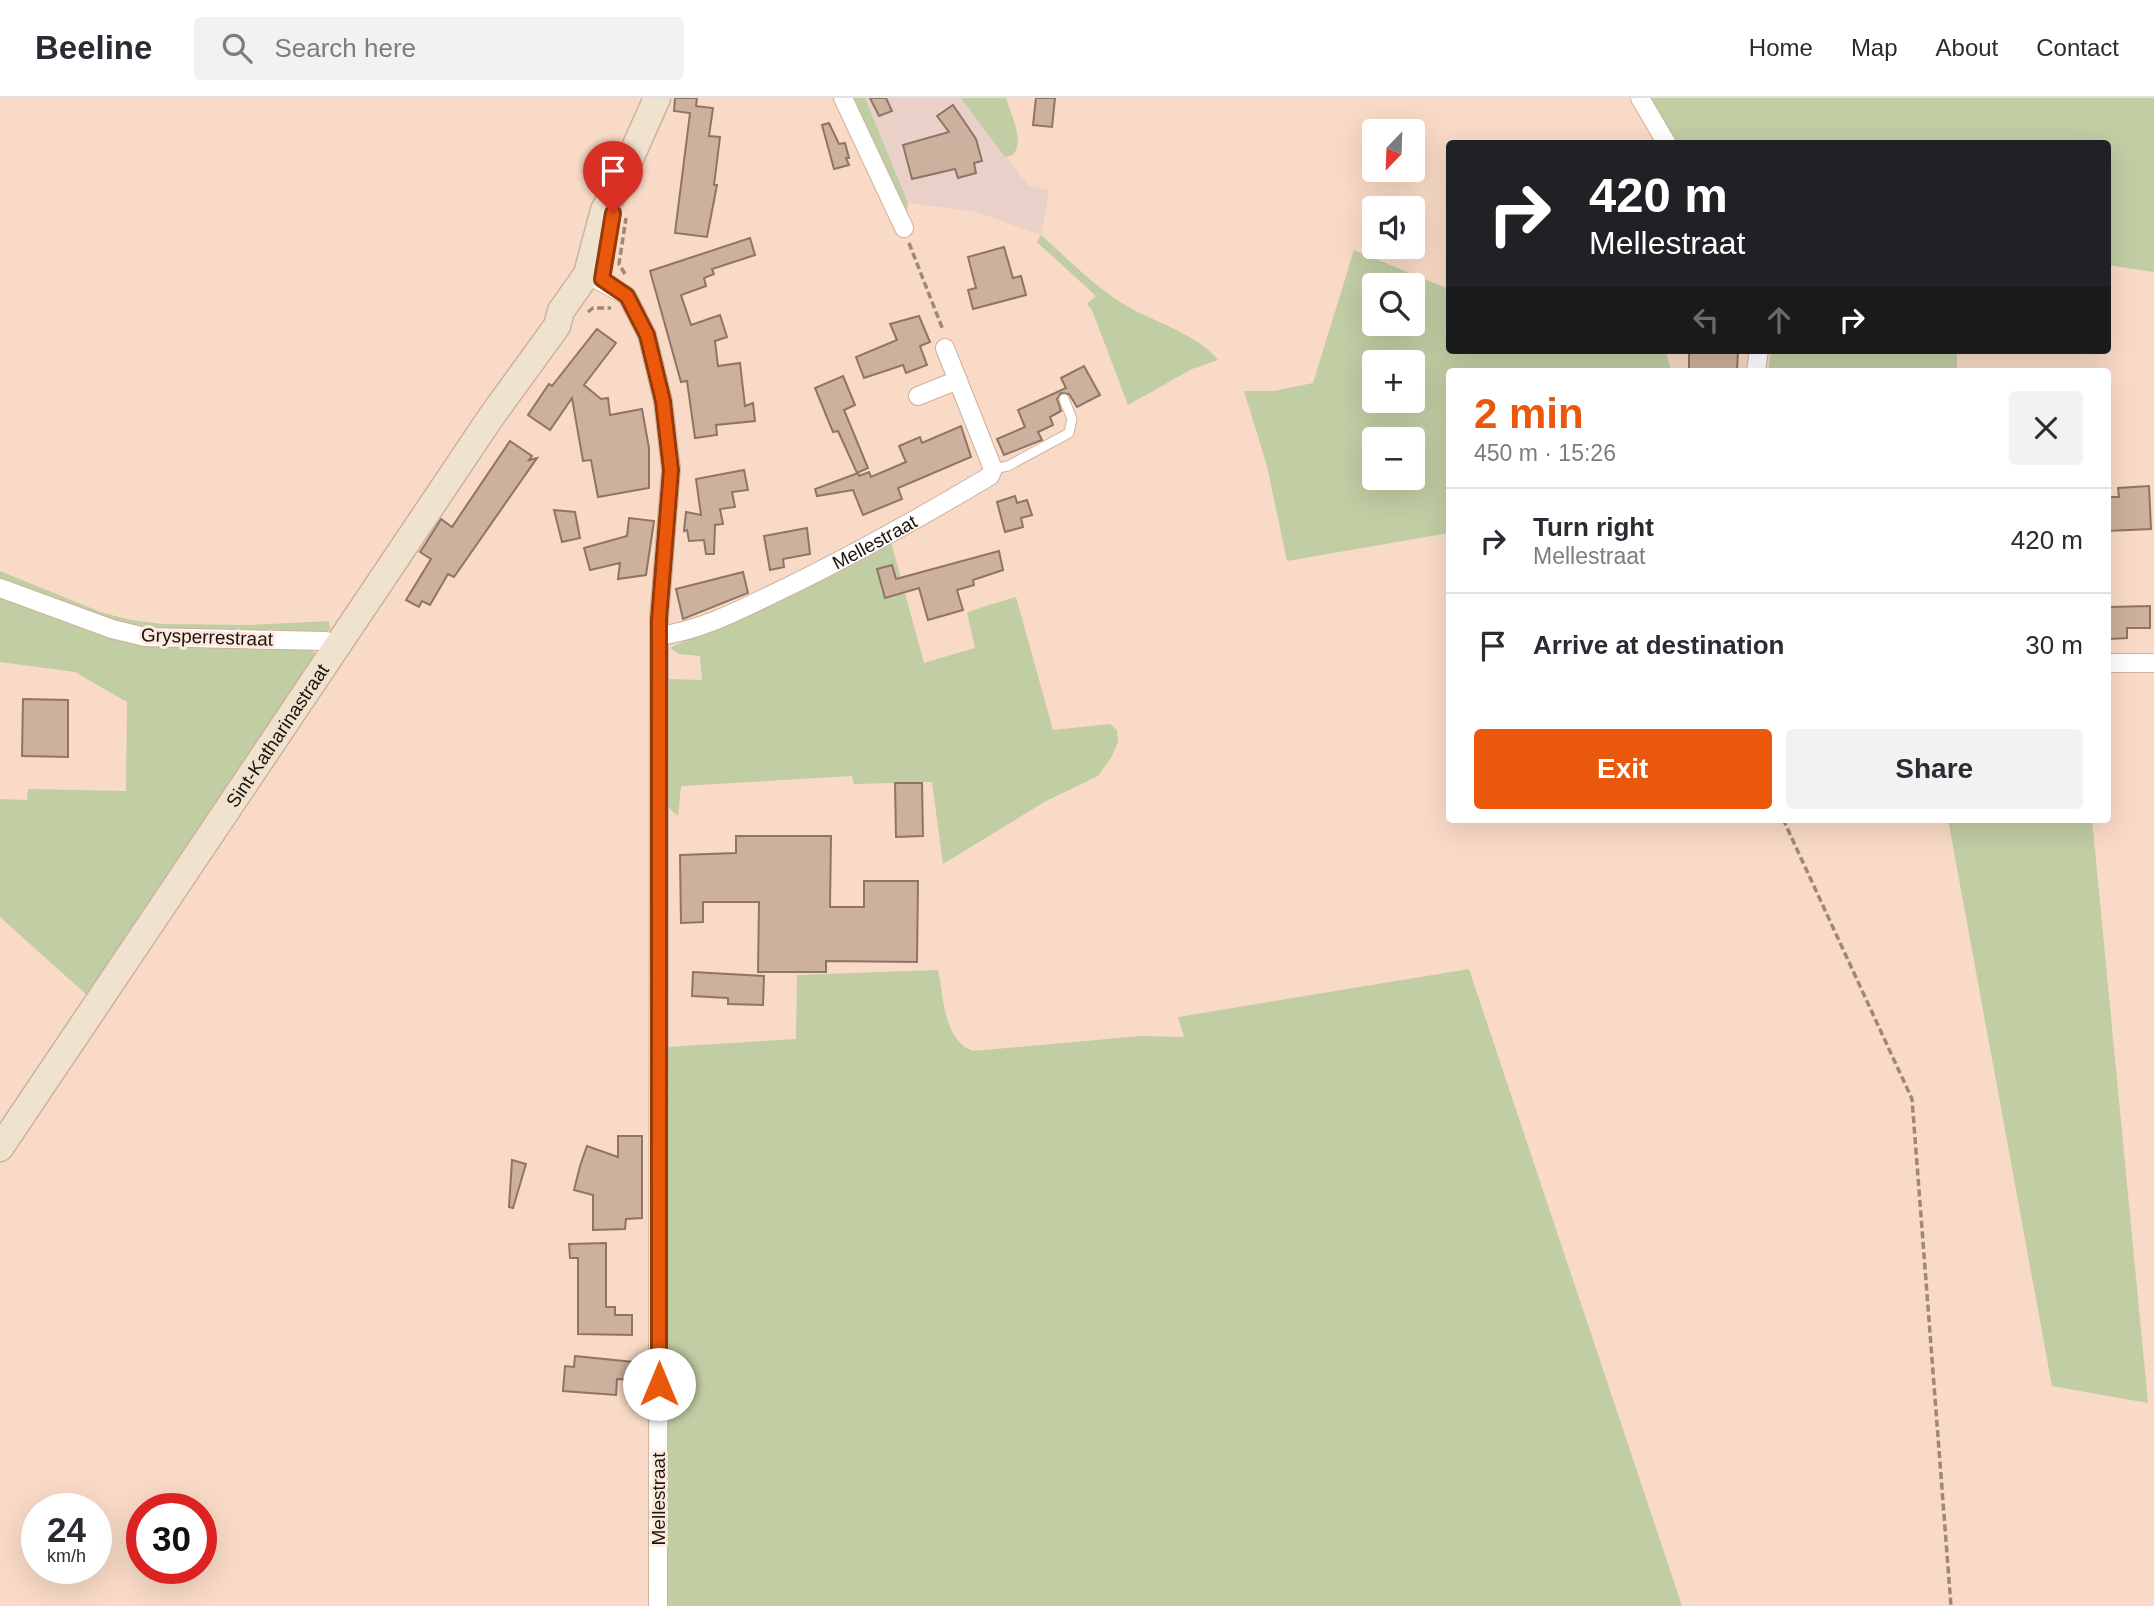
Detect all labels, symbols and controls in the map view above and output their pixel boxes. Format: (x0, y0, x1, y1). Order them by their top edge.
search box (194, 17, 684, 80)
text: Beeline (35, 29, 152, 66)
icon: search (218, 29, 256, 67)
text: Search here (274, 33, 416, 63)
text: Home (1749, 34, 1813, 61)
text: Map (1851, 34, 1898, 61)
text: About (1936, 34, 1998, 61)
text: Contact (2036, 34, 2119, 61)
north arrow (1362, 119, 1424, 182)
map controls (1362, 119, 1425, 490)
pin (583, 141, 643, 213)
icon: arrive (594, 152, 632, 190)
icon: right (1474, 168, 1565, 259)
text: 420 m (1589, 168, 1728, 222)
button: sound (1362, 196, 1425, 259)
text: Mellestraat (1589, 225, 1746, 261)
button: search (1362, 273, 1425, 336)
icon: left (1687, 301, 1725, 339)
icon: ahead (1760, 301, 1798, 339)
icon: right (1833, 301, 1871, 339)
button: + (1362, 350, 1425, 413)
text: 2 min (1474, 390, 1584, 437)
button: close (2009, 391, 2083, 465)
button: − (1362, 427, 1425, 490)
text: 450 m · 15:26 (1474, 440, 1616, 466)
street label: Mellestraat (829, 510, 921, 573)
text: Turn right (1533, 512, 1654, 542)
icon: right (1474, 522, 1512, 560)
text: 420 m (2011, 525, 2083, 555)
text: Mellestraat (1533, 543, 1645, 569)
street label: Grysperrestraat (141, 624, 274, 650)
icon: arrive (1474, 627, 1512, 665)
text: Arrive at destination (1533, 630, 1784, 660)
text: 30 m (2025, 630, 2083, 660)
street label: Sint-Katharinastraat (222, 659, 333, 811)
button: Exit (1474, 729, 1772, 809)
button: Share (1786, 729, 2083, 809)
position arrow (622, 1347, 696, 1421)
street label: Mellestraat (648, 1452, 669, 1545)
speed limit sign: 30 (126, 1493, 217, 1584)
text: 24 (47, 1510, 86, 1549)
text: km/h (47, 1546, 86, 1566)

